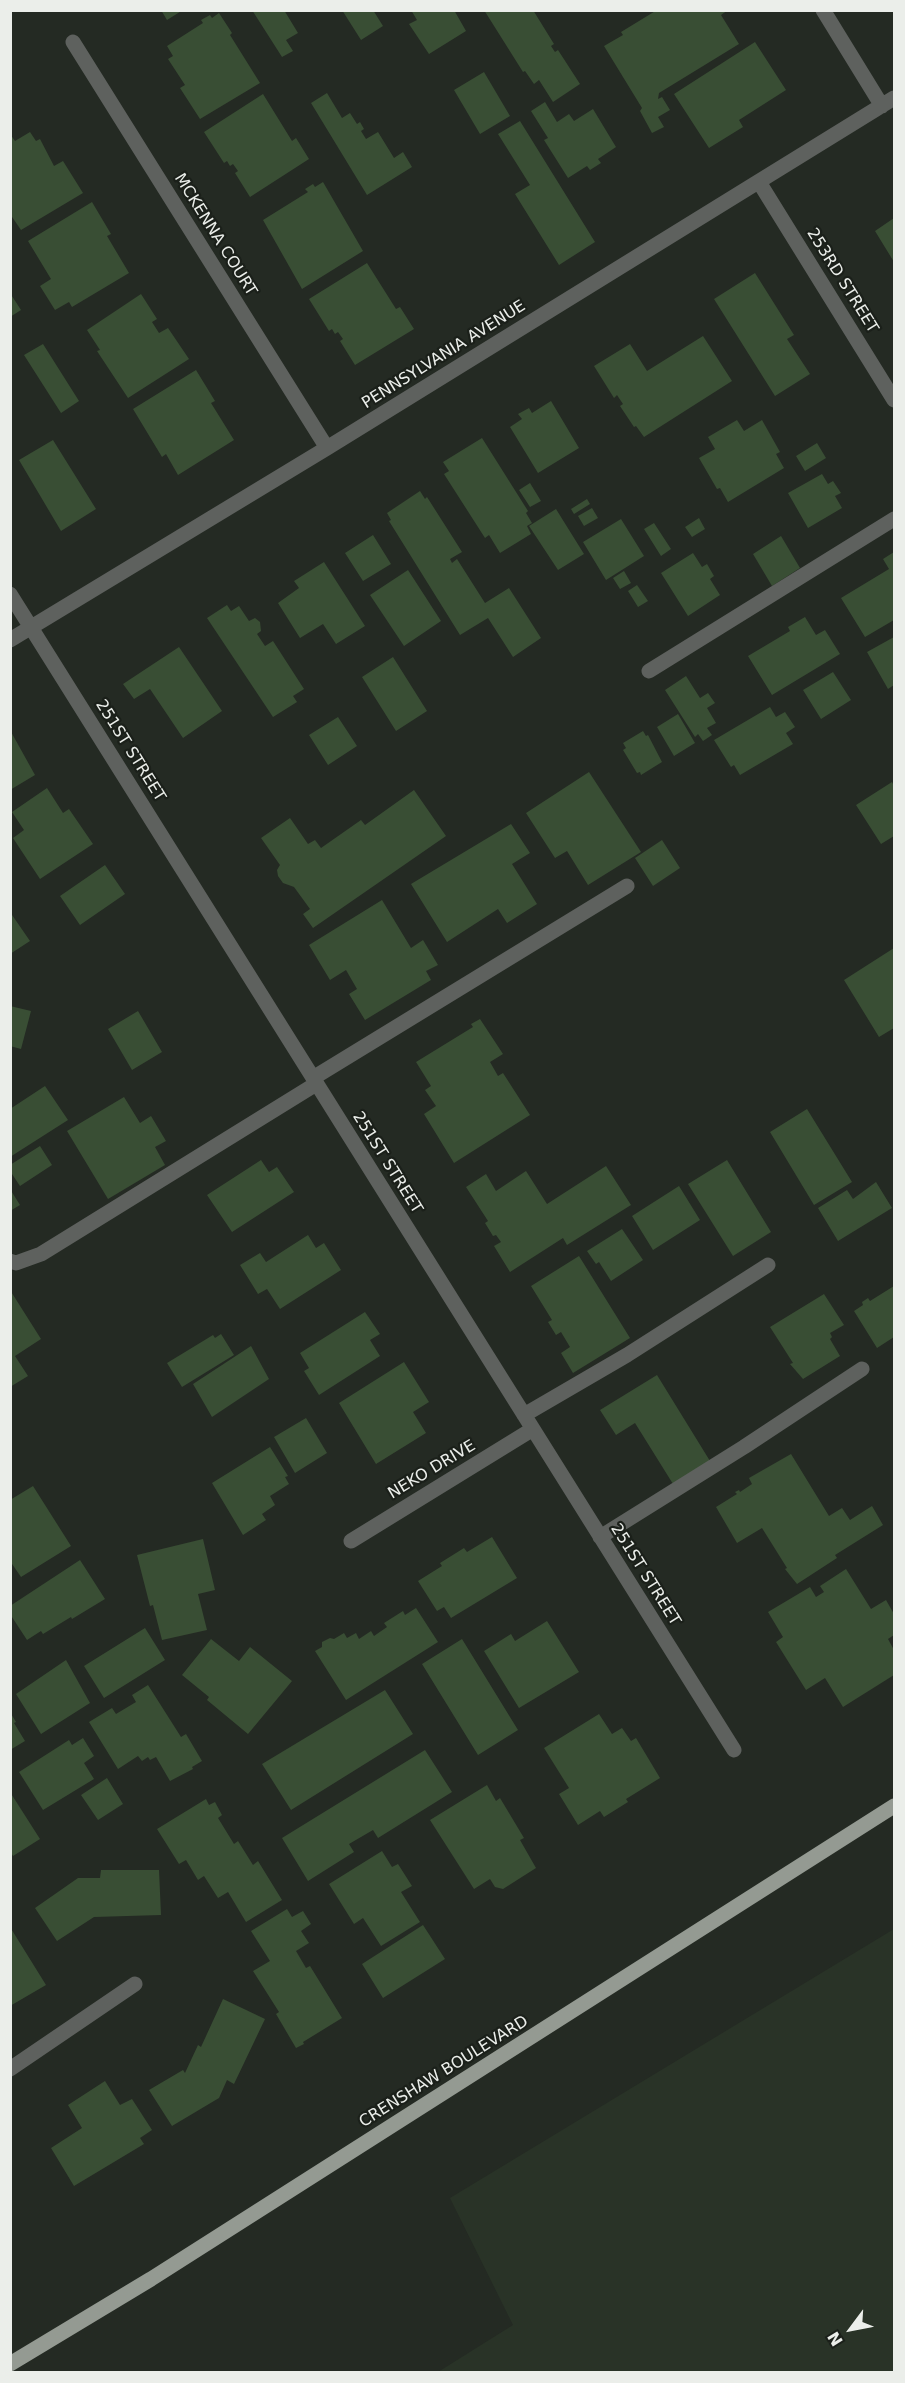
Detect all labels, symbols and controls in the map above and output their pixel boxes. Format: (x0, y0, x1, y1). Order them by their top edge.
street label: MCKENNA COURT (170, 170, 260, 300)
street label: 253RD STREET (802, 225, 882, 337)
street label: PENNSYLVANIA AVENUE (359, 297, 529, 413)
street label: 251ST STREET (91, 696, 169, 806)
street label: 251ST STREET (348, 1108, 426, 1218)
street label: NEKO DRIVE (385, 1436, 479, 1504)
street label: 251ST STREET (606, 1520, 684, 1630)
street label: CRENSHAW BOULEVARD (356, 2012, 532, 2132)
north arrow (821, 2299, 881, 2359)
text: N (824, 2328, 847, 2350)

